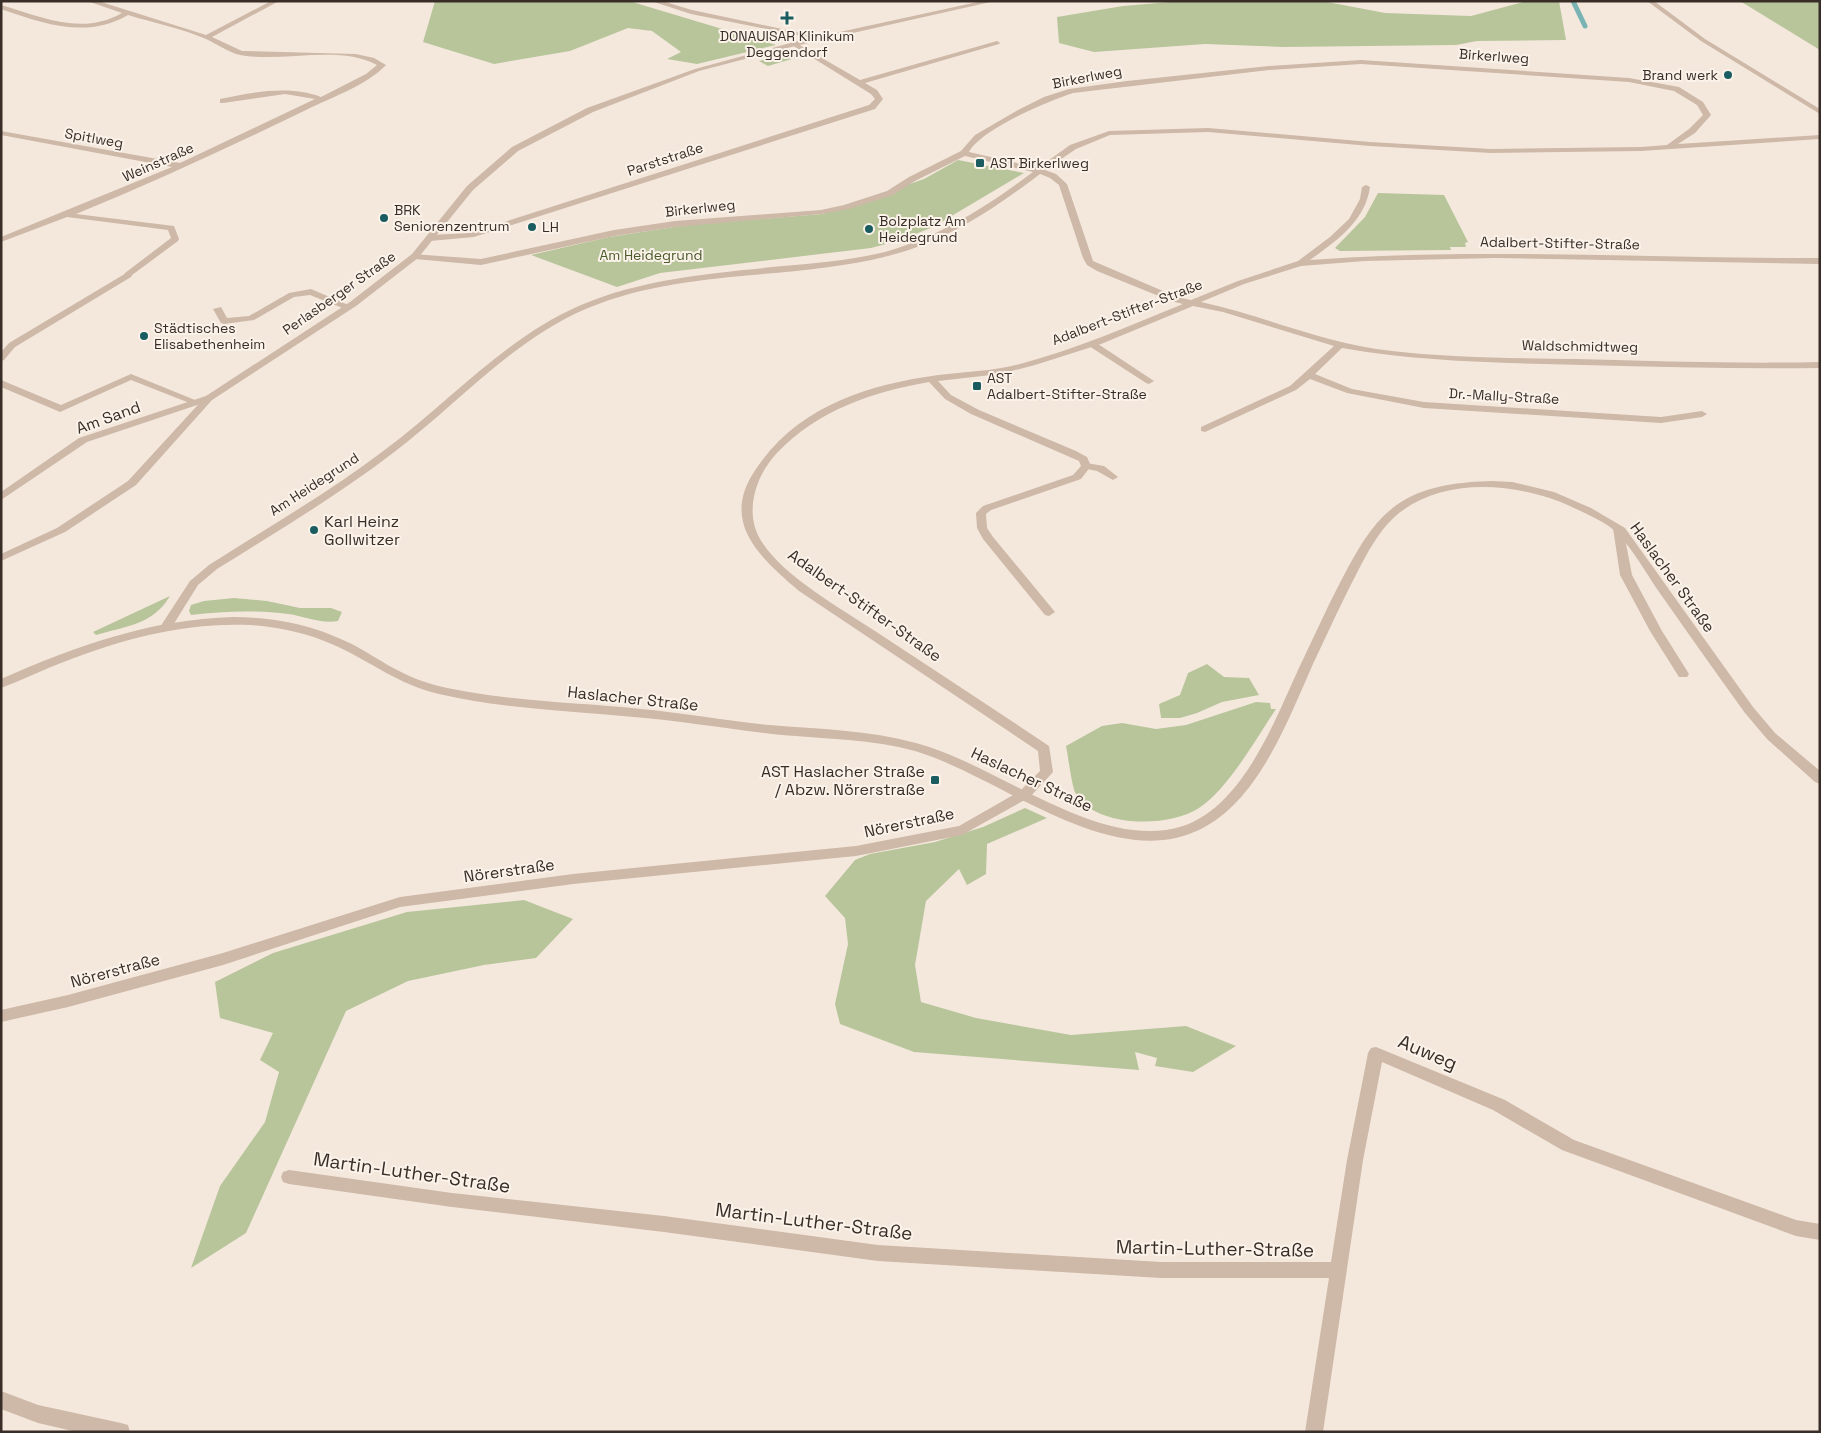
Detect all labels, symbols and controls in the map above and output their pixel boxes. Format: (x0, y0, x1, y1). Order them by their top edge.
marker: DONAUISAR Klinikum Deggendorf (780, 11, 794, 25)
place label: DONAUISAR Klinikum Deggendorf (720, 27, 854, 61)
street label: Birkerlweg (1458, 45, 1530, 67)
street label: Birkerlweg (1051, 61, 1123, 93)
place label: Brand werk (1642, 66, 1718, 84)
marker: Brand werk (1722, 69, 1734, 81)
street label: Spitlweg (63, 124, 125, 152)
street label: Weinstraße (120, 138, 196, 186)
street label: Parststraße (625, 138, 705, 180)
place label: AST Birkerlweg (990, 154, 1089, 172)
marker: AST Birkerlweg (974, 157, 986, 169)
street label: Birkerlweg (664, 195, 736, 221)
place label: BRK Seniorenzentrum (394, 201, 509, 235)
marker: BRK Seniorenzentrum (378, 212, 390, 224)
place label: Bolzplatz Am Heidegrund (879, 212, 966, 246)
place label: LH (542, 218, 559, 236)
marker: LH (526, 221, 538, 233)
marker: Bolzplatz Am Heidegrund (863, 223, 875, 235)
street label: Adalbert-Stifter-Straße (1480, 233, 1640, 253)
park label: Am Heidegrund (599, 246, 703, 264)
street label: Perlasberger Straße (279, 247, 399, 339)
street label: Adalbert-Stifter-Straße (1049, 275, 1205, 349)
place label: Städtisches Elisabethenheim (154, 319, 265, 353)
marker: Städtisches Elisabethenheim (138, 330, 150, 342)
street label: Waldschmidtweg (1522, 336, 1638, 356)
place label: AST Adalbert-Stifter-Straße (987, 369, 1147, 403)
marker: AST Adalbert-Stifter-Straße (971, 380, 983, 392)
street label: Dr.-Mally-Straße (1448, 384, 1560, 408)
street label: Am Sand (73, 396, 143, 439)
street label: Am Heidegrund (266, 448, 362, 520)
place label: Karl Heinz Gollwitzer (324, 511, 400, 550)
street label: Haslacher Straße (1625, 518, 1720, 637)
marker: Karl Heinz Gollwitzer (308, 524, 320, 536)
street label: Adalbert-Stifter-Straße (784, 544, 946, 666)
street label: Haslacher Straße (566, 681, 699, 716)
street label: Haslacher Straße (968, 742, 1096, 817)
place label: AST Haslacher Straße / Abzw. Nörerstraße (761, 761, 925, 800)
marker: AST Haslacher Straße / Abzw. Nörerstraße (929, 774, 941, 786)
street label: Nörerstraße (862, 803, 956, 842)
street label: Nörerstraße (462, 854, 556, 887)
street label: Nörerstraße (68, 948, 162, 992)
street label: Auweg (1394, 1029, 1461, 1076)
street label: Martin-Luther-Straße (312, 1146, 512, 1199)
street label: Martin-Luther-Straße (714, 1197, 914, 1246)
street label: Martin-Luther-Straße (1116, 1234, 1314, 1263)

